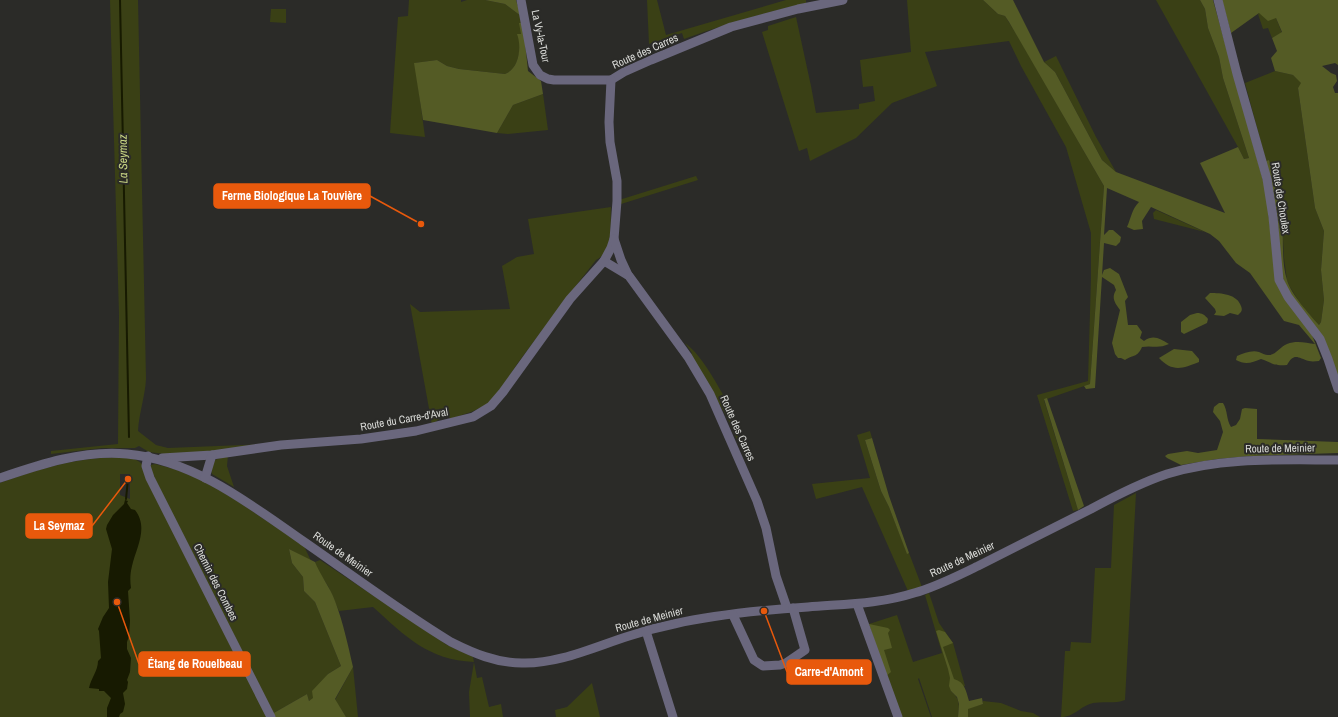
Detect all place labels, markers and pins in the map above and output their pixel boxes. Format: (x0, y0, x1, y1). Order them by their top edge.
callout: Ferme Biologique La Touvière (214, 184, 370, 208)
callout: La Seymaz (26, 514, 92, 538)
callout: Étang de Rouelbeau (139, 652, 250, 676)
callout: Carre-d'Amont (787, 660, 871, 684)

